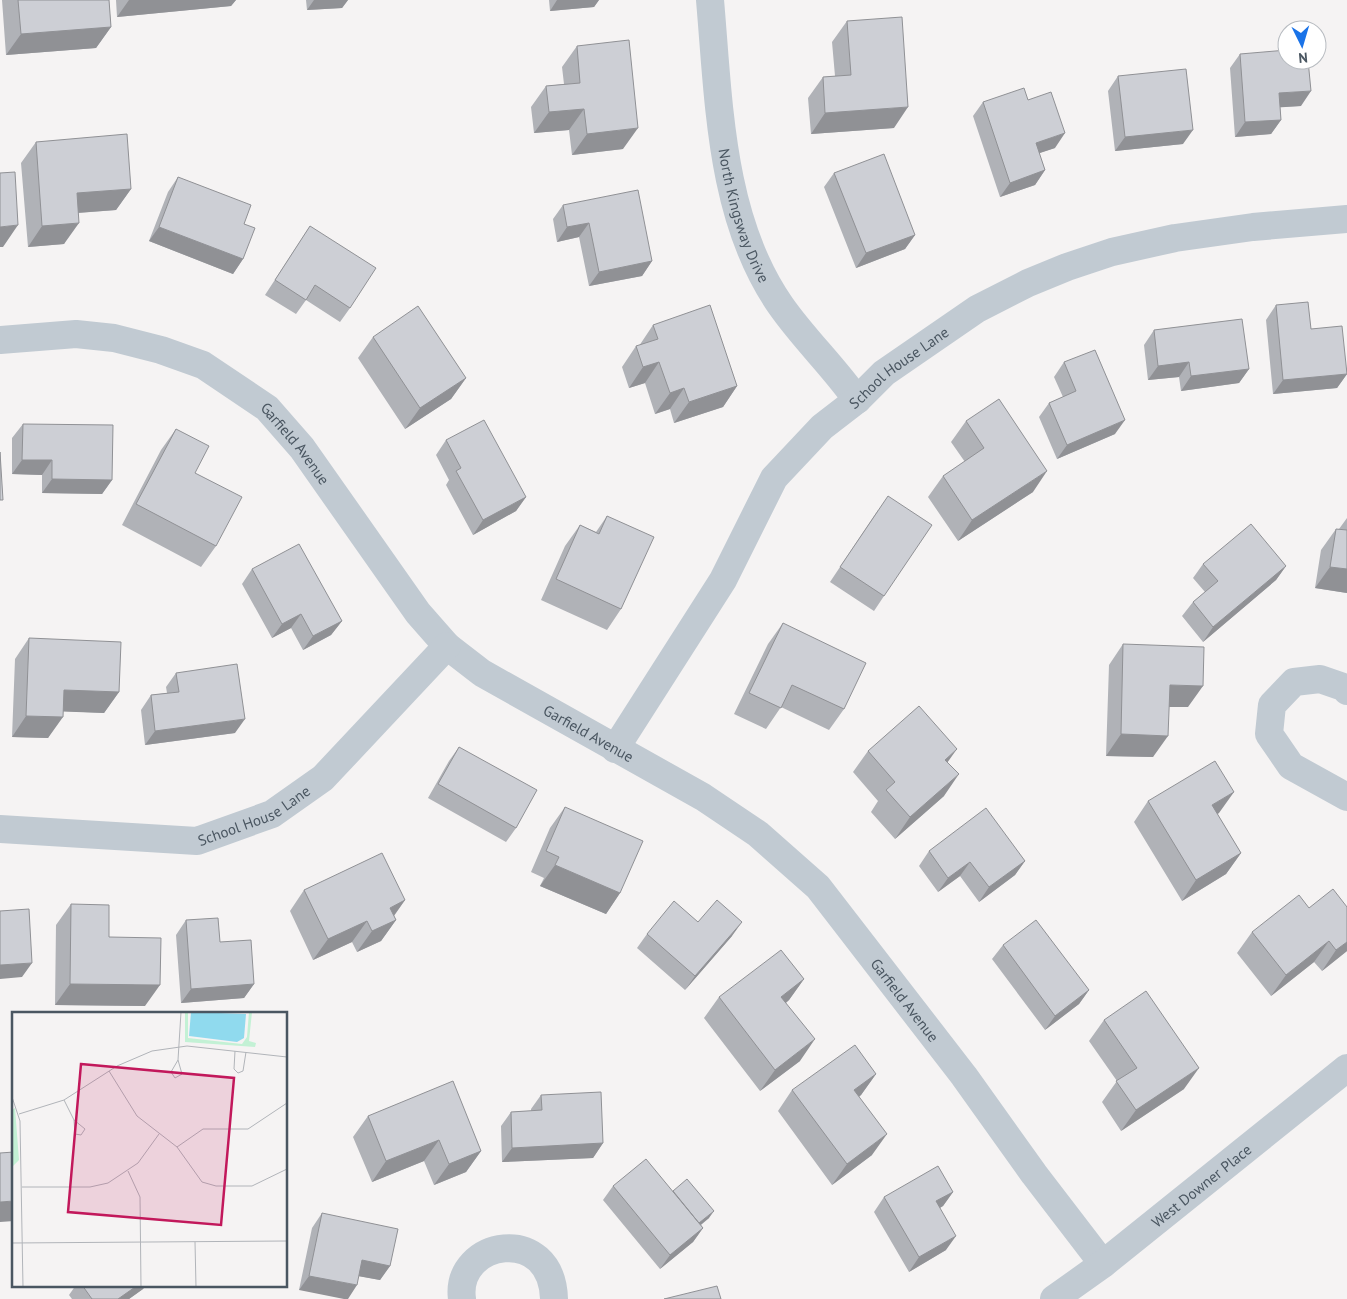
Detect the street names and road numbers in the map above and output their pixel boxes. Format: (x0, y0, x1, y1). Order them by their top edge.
street label: North Kingsway Drive (715, 147, 774, 286)
street label: School House Lane (845, 322, 952, 412)
street label: Garfield Avenue (258, 397, 334, 488)
street label: Garfield Avenue (540, 700, 637, 766)
street label: School House Lane (195, 781, 314, 849)
street label: Garfield Avenue (867, 954, 943, 1045)
street label: West Downer Place (1147, 1139, 1255, 1231)

